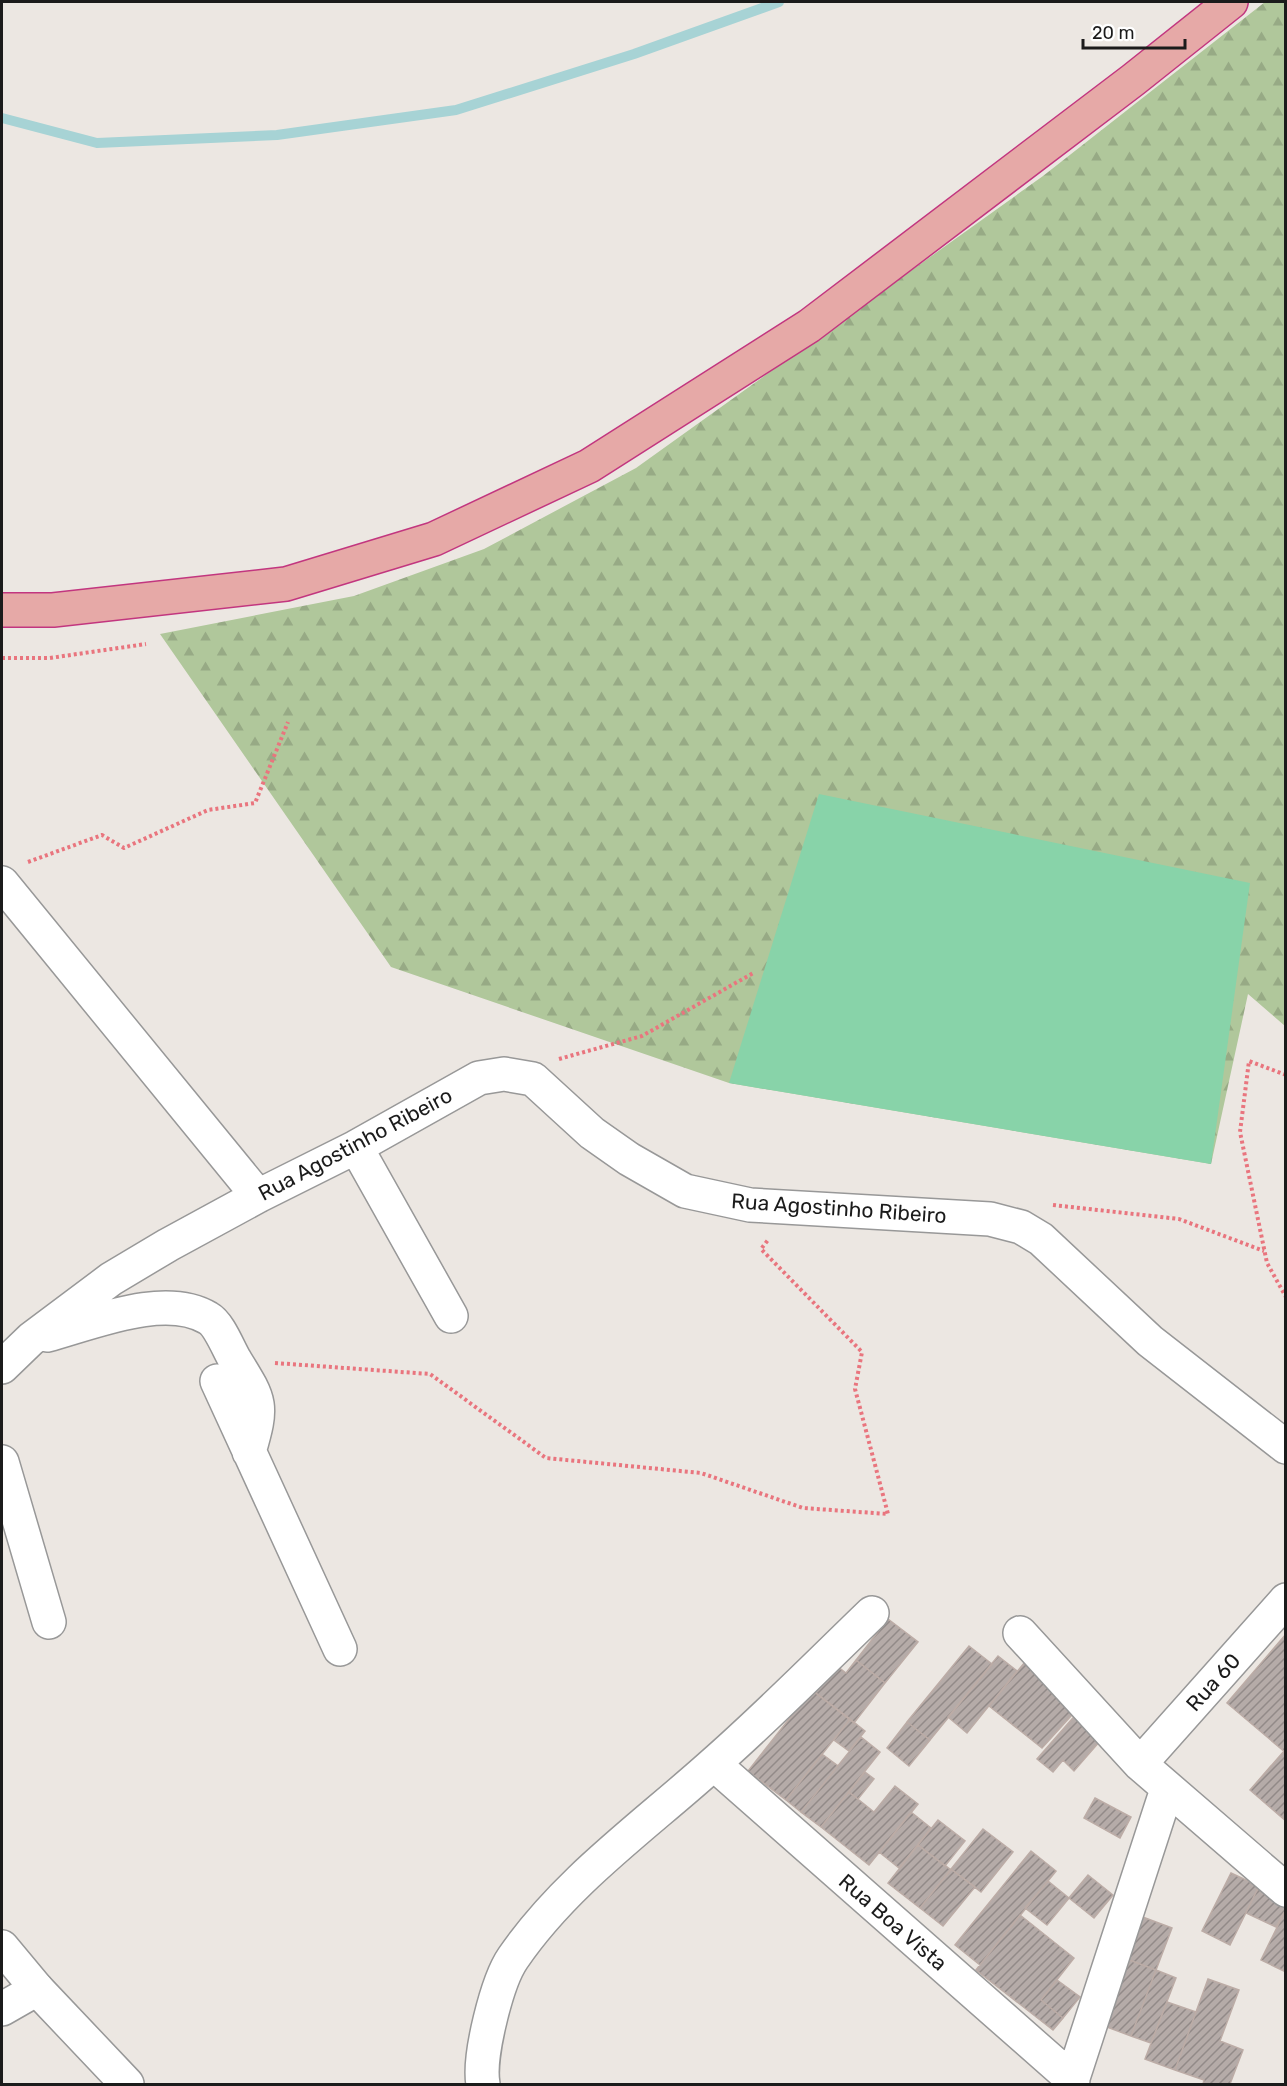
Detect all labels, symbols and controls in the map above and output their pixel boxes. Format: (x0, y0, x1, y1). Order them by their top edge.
scale bar (1083, 12, 1185, 50)
text: 20 m (1092, 22, 1134, 44)
street label: Rua Agostinho Ribeiro (254, 1082, 456, 1206)
street label: Rua Agostinho Ribeiro (730, 1188, 948, 1228)
street label: Rua 60 (1181, 1648, 1245, 1716)
street label: Rua Boa Vista (834, 1868, 952, 1976)

